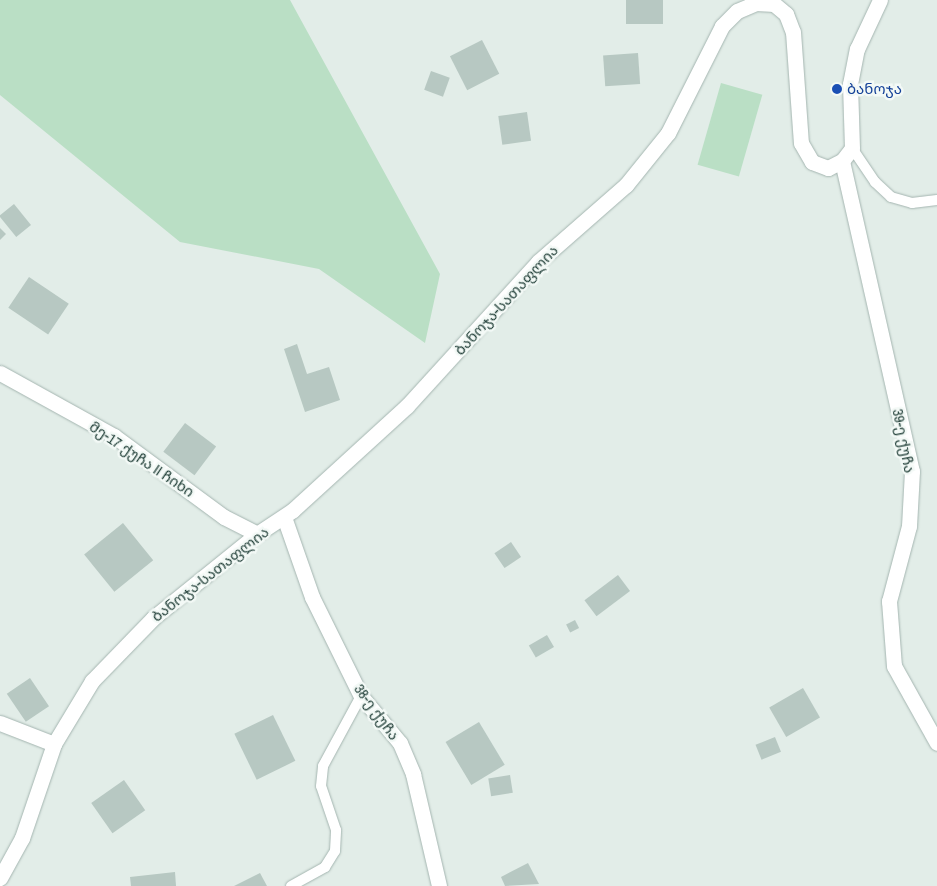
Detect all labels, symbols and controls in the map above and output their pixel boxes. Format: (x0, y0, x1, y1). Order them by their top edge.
place label: ბანოჯა (847, 80, 902, 98)
marker: ბანოჯა (831, 83, 843, 95)
street label: ბანოჯა-სათაფლია (450, 241, 562, 359)
street label: 39-ე ქუჩა (889, 407, 919, 475)
street label: მე-17 ქუჩა II ჩიხი (86, 417, 198, 501)
street label: ბანოჯა-სათაფლია (148, 523, 272, 625)
street label: 38-ე ქუჩა (351, 680, 403, 744)

